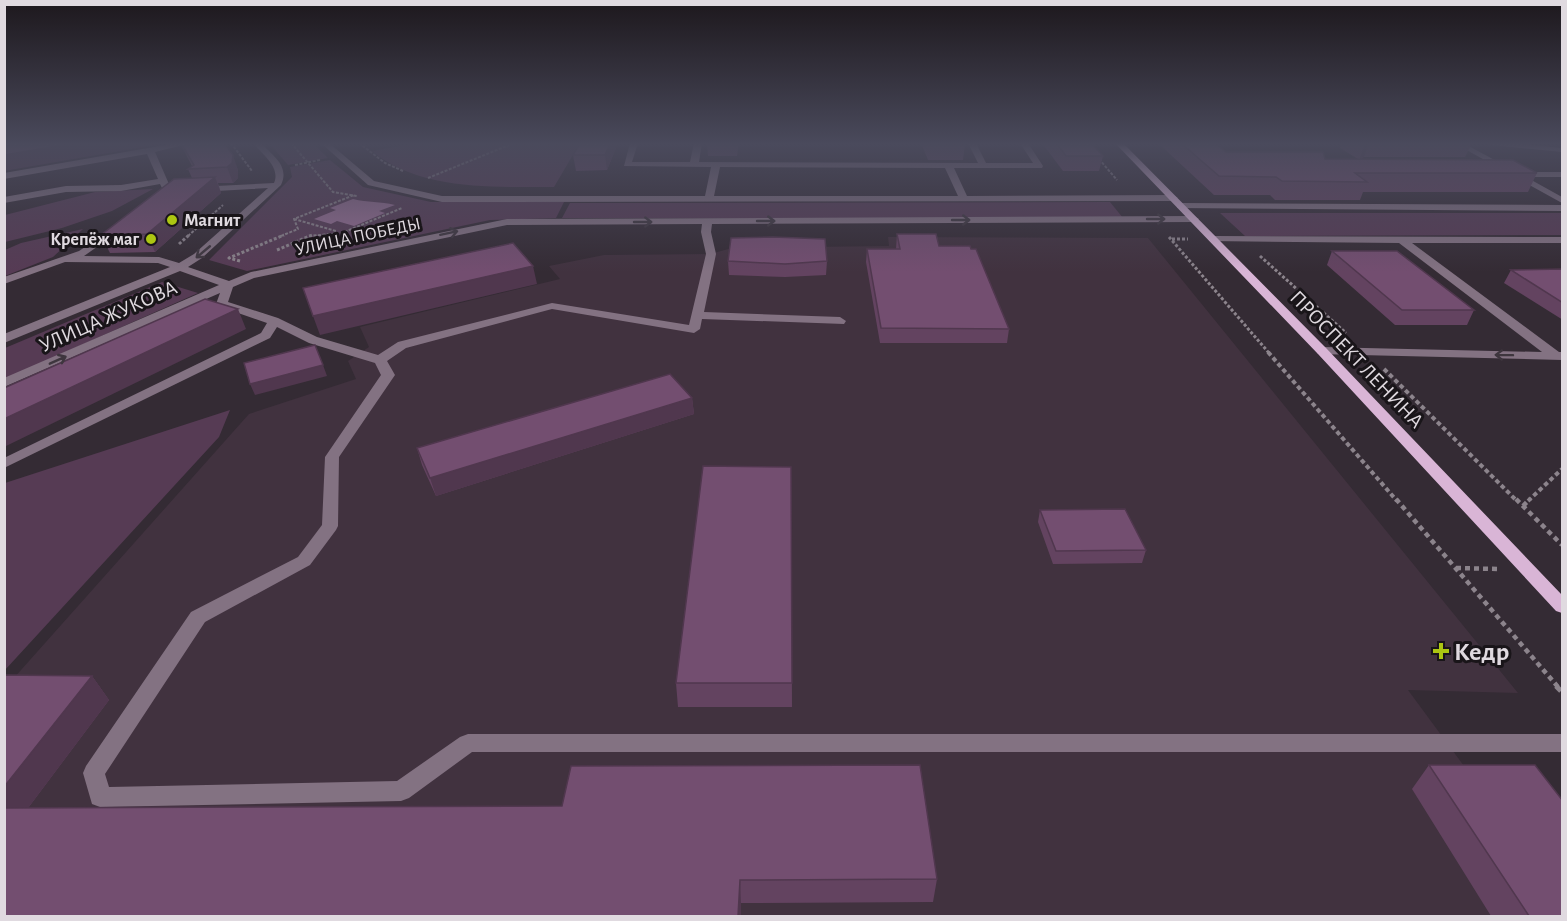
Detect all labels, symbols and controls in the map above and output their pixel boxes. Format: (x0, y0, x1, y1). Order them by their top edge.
place label: Магнит (184, 212, 241, 230)
marker: Магнит (165, 213, 179, 227)
one-way arrow (1145, 213, 1165, 225)
one-way arrow (950, 214, 970, 226)
street label: УЛИЦА ПОБЕДЫ (294, 215, 423, 259)
one-way arrow (755, 215, 775, 227)
one-way arrow (632, 216, 652, 228)
one-way arrow (439, 227, 458, 239)
place label: Крепёж маг (50, 231, 139, 249)
marker: Крепёж маг (144, 232, 158, 246)
one-way arrow (196, 245, 211, 259)
street label: УЛИЦА ЖУКОВА (36, 277, 180, 356)
street label: ПРОСПЕКТ ЛЕНИНА (1286, 287, 1427, 432)
one-way arrow (1495, 349, 1515, 360)
one-way arrow (49, 353, 67, 364)
place label: Кедр (1454, 639, 1509, 665)
marker: Кедр (1432, 642, 1450, 660)

